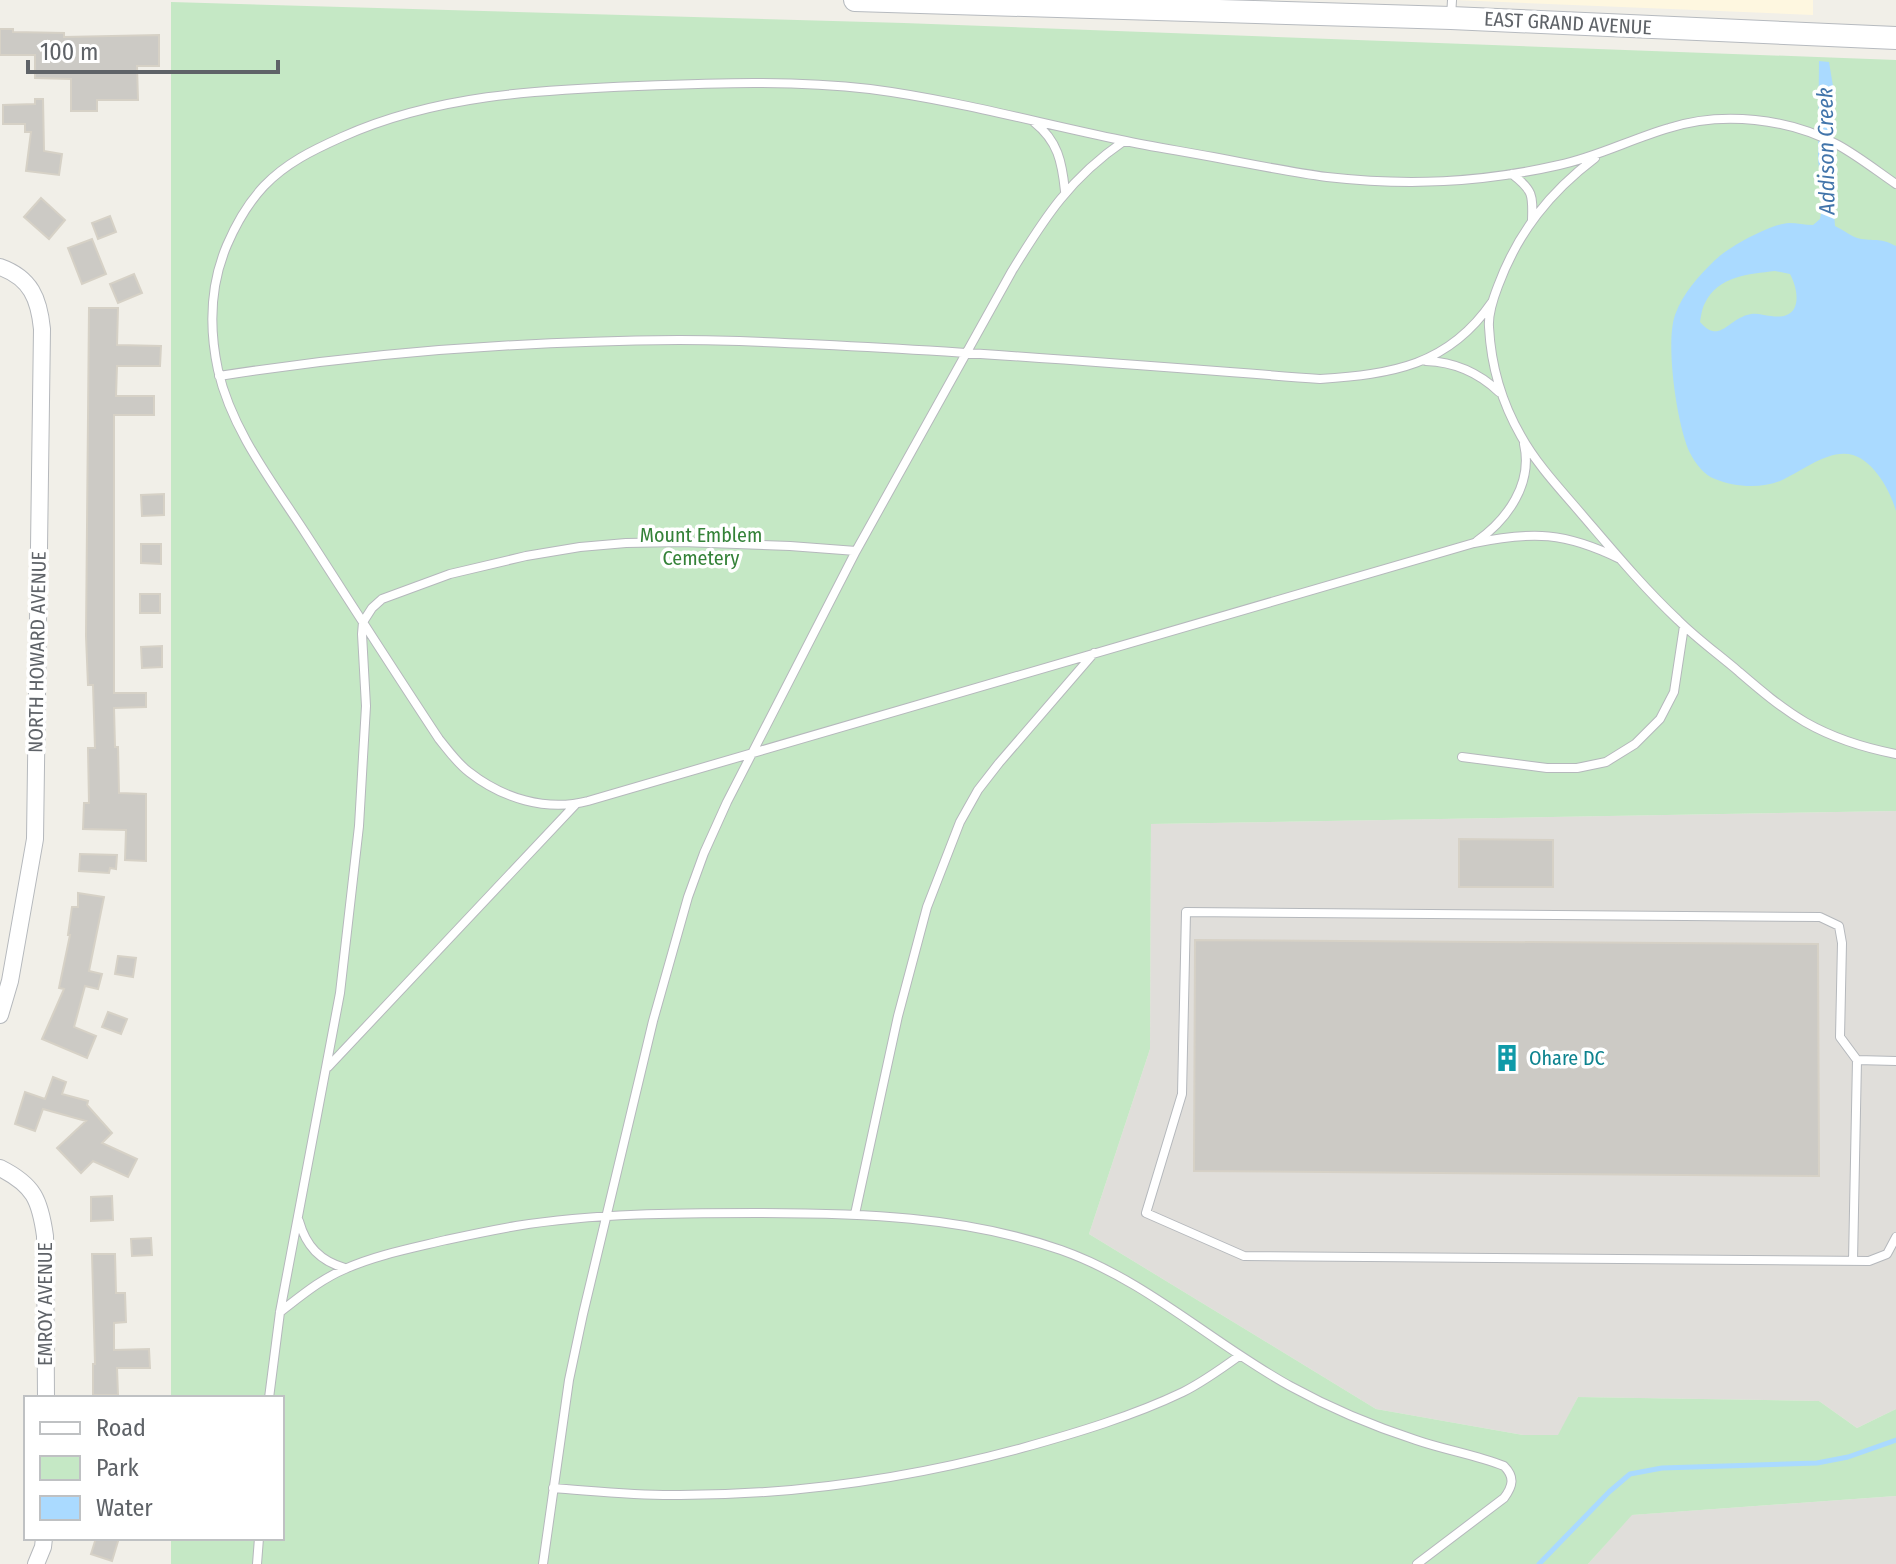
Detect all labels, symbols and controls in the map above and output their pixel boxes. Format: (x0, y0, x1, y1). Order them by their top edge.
street label: EAST GRAND AVENUE (1484, 7, 1652, 39)
scale bar (28, 24, 278, 74)
text: 100 m (40, 38, 98, 66)
water label: Addison Creek (1811, 87, 1841, 216)
park label: Mount Emblem Cemetery (640, 523, 762, 570)
street label: NORTH HOWARD AVENUE (23, 551, 51, 753)
building icon: Ohare DC (1492, 1043, 1522, 1073)
place label: Ohare DC (1529, 1046, 1605, 1070)
street label: EMROY AVENUE (33, 1242, 57, 1366)
legend (24, 1396, 284, 1540)
text: Road (96, 1414, 146, 1442)
text: Park (96, 1454, 139, 1482)
text: Water (96, 1494, 153, 1522)

